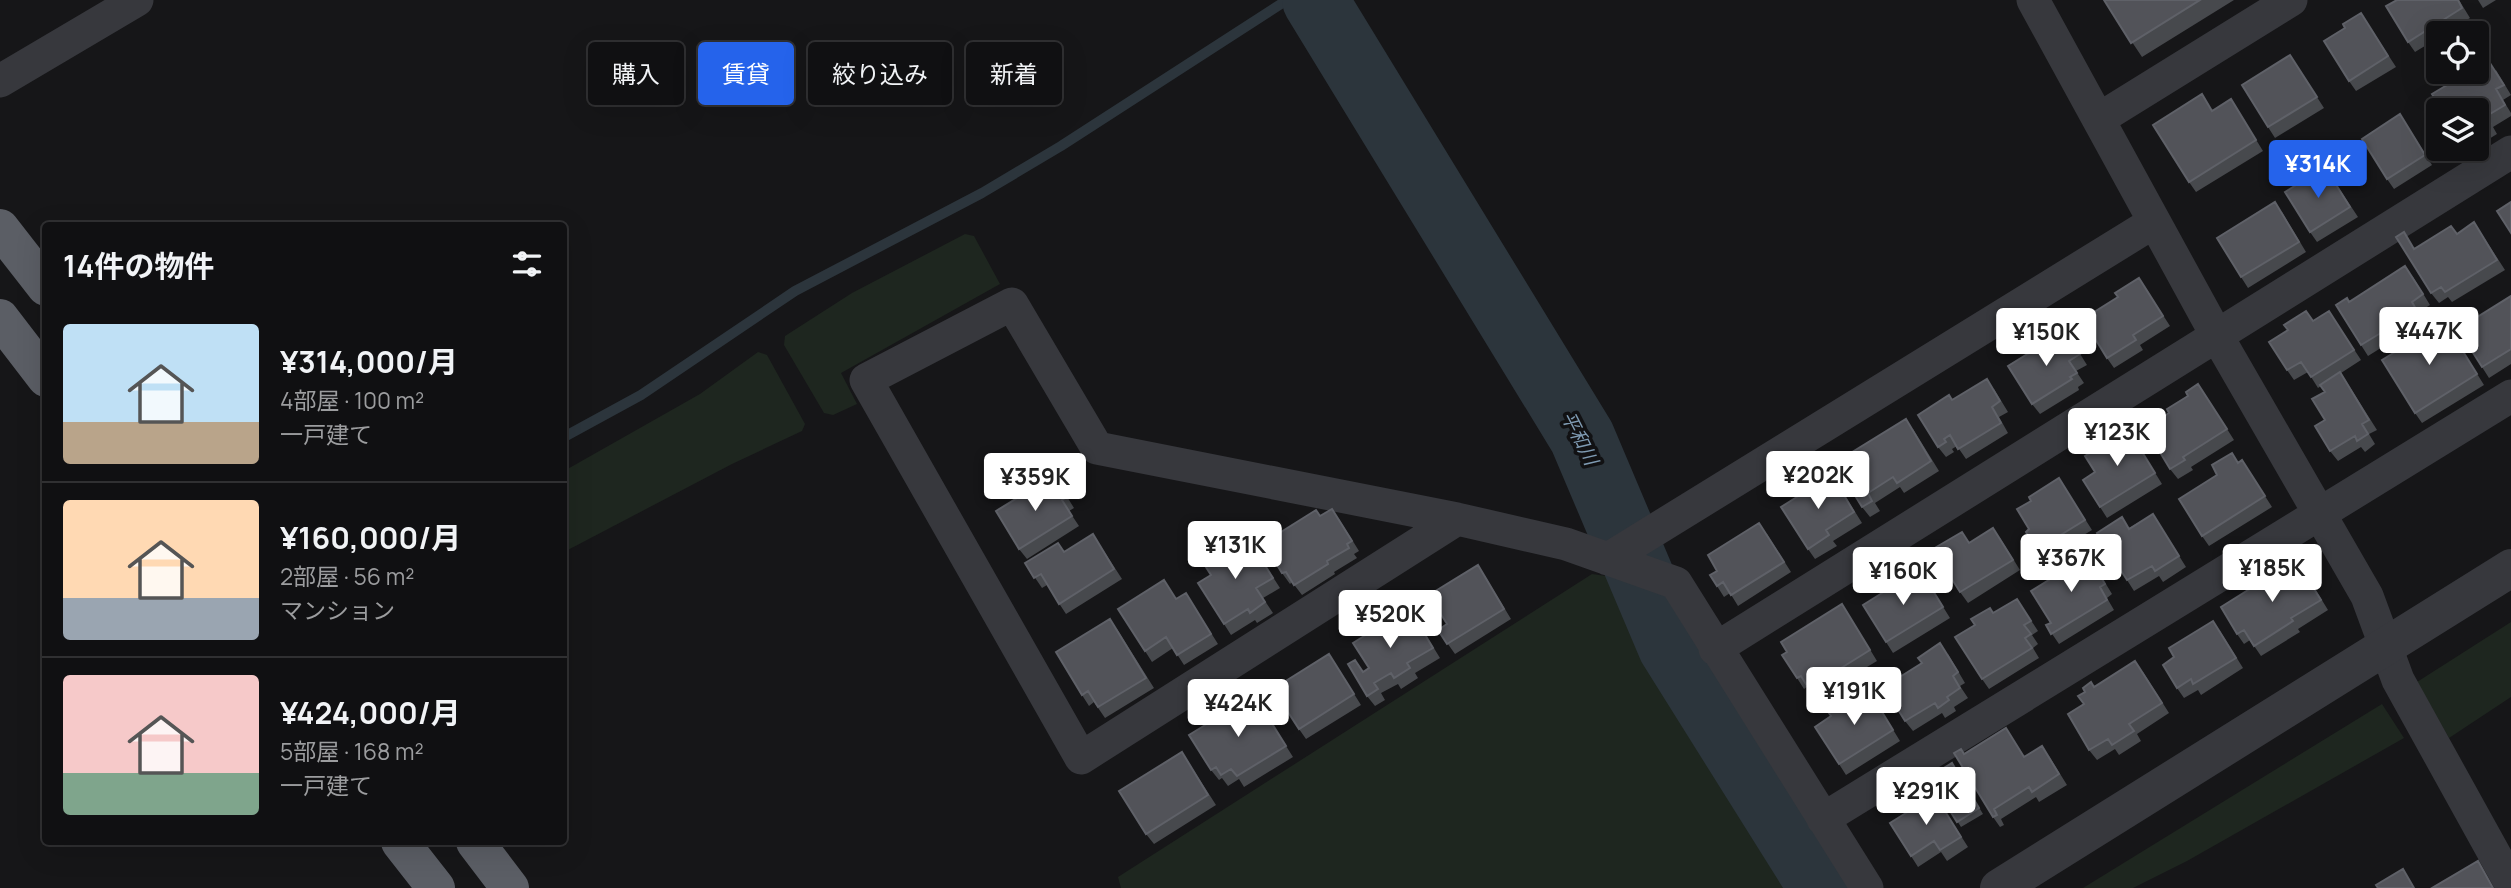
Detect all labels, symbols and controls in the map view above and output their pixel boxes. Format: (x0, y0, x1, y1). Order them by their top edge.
map controls (2426, 21, 2489, 161)
button: locate (2426, 21, 2489, 84)
chip: 購入 (588, 42, 684, 105)
chip: 賃貸 (698, 42, 794, 105)
chip: 絞り込み (808, 42, 952, 105)
chip: 新着 (966, 42, 1062, 105)
button: layers (2426, 98, 2489, 161)
pin: ¥314K (2269, 140, 2367, 200)
text: ¥314K (2285, 147, 2351, 179)
text: 14件の物件 (63, 245, 214, 286)
icon: filters (508, 245, 546, 283)
pin: ¥150K (1997, 308, 2095, 368)
pin: ¥447K (2380, 308, 2478, 367)
text: ¥447K (2395, 314, 2463, 346)
text: ¥150K (2012, 315, 2080, 347)
text: ¥314,000/月 (280, 341, 458, 382)
icon: home (119, 352, 203, 436)
text: 4部屋 · 100 m² (280, 384, 424, 416)
water label: 平和川 (1555, 407, 1605, 471)
pin: ¥123K (2068, 408, 2166, 468)
text: ¥123K (2084, 415, 2150, 447)
text: 一戸建て (280, 418, 372, 450)
pin: ¥202K (1769, 452, 1867, 511)
pin: ¥359K (986, 454, 1084, 513)
text: ¥202K (1782, 458, 1854, 490)
text: ¥359K (1000, 460, 1070, 492)
text: ¥160,000/月 (280, 517, 461, 558)
pin: ¥131K (1186, 522, 1284, 581)
icon: home (119, 528, 203, 612)
text: ¥131K (1204, 528, 1266, 560)
pin: ¥367K (2022, 534, 2120, 594)
text: ¥367K (2037, 541, 2105, 573)
pin: ¥185K (2223, 544, 2321, 604)
pin: ¥160K (1854, 548, 1952, 607)
text: ¥185K (2239, 551, 2305, 583)
text: ¥160K (1869, 554, 1937, 586)
text: 2部屋 · 56 m² (280, 560, 414, 592)
pin: ¥520K (1341, 590, 1439, 650)
text: マンション (280, 594, 395, 626)
text: ¥520K (1355, 597, 1425, 629)
pin: ¥191K (1805, 668, 1903, 727)
text: ¥191K (1822, 674, 1886, 706)
pin: ¥424K (1189, 680, 1287, 739)
text: ¥424K (1204, 686, 1272, 718)
text: ¥424,000/月 (280, 692, 461, 733)
icon: home (119, 703, 203, 787)
text: 5部屋 · 168 m² (280, 735, 424, 767)
pin: ¥291K (1877, 768, 1975, 827)
text: 一戸建て (280, 769, 372, 801)
text: ¥291K (1892, 774, 1960, 806)

